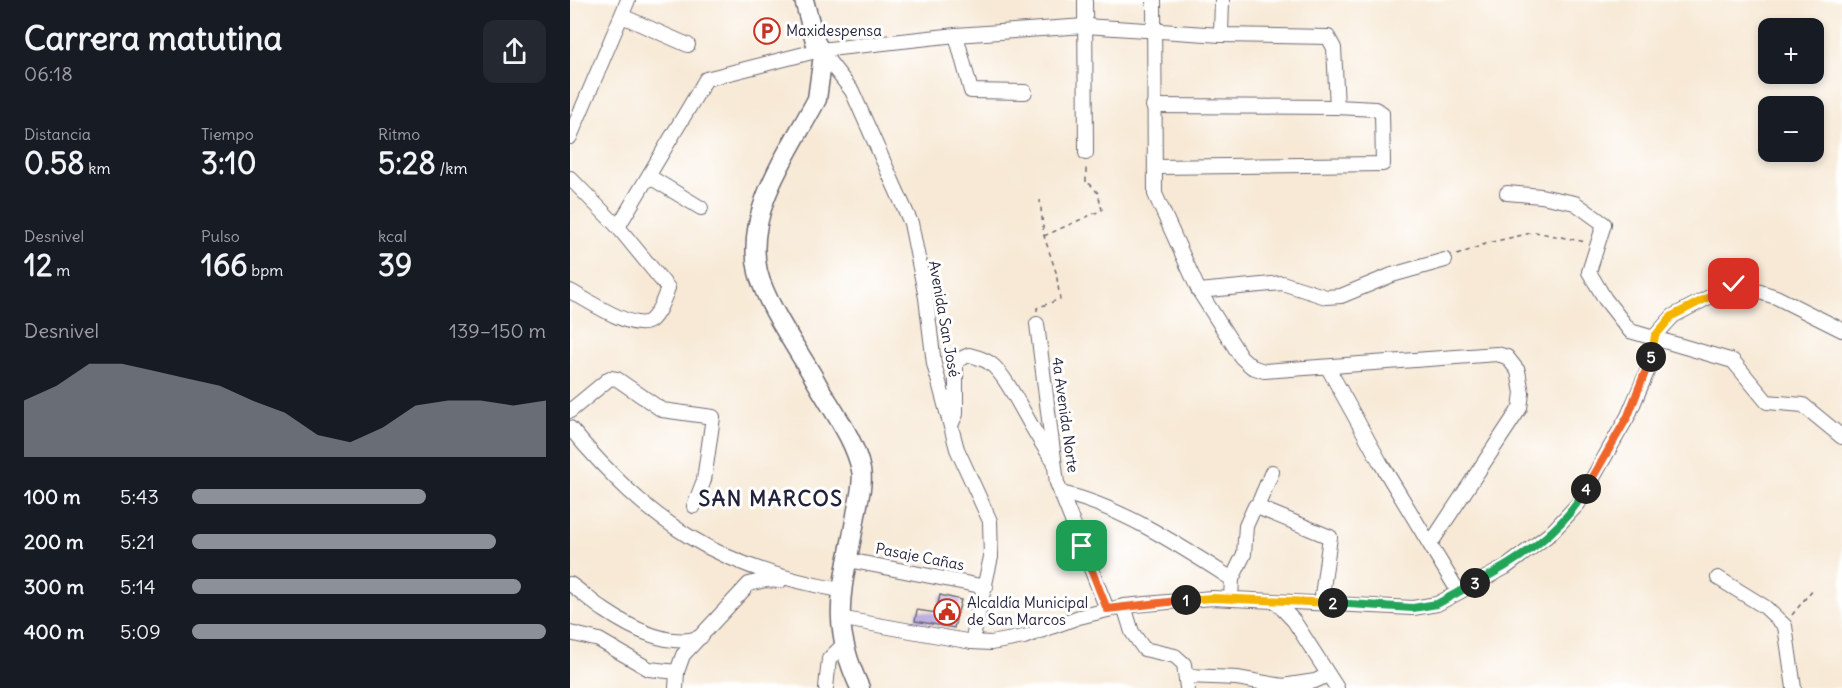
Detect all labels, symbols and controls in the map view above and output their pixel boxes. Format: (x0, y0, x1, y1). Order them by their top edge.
parking icon: Maxidespensa (752, 16, 782, 46)
text: Carrera matutina (24, 17, 282, 59)
map controls (1758, 18, 1824, 162)
button: + (1758, 18, 1824, 84)
button: share (483, 20, 546, 83)
place label: Maxidespensa (786, 21, 882, 40)
text: 06:18 (24, 61, 73, 86)
button: − (1758, 96, 1824, 162)
text: Distancia (24, 124, 91, 144)
text: Tiempo (201, 124, 254, 144)
text: Ritmo (378, 124, 420, 144)
text: 0.58 (24, 144, 84, 182)
text: 3:10 (201, 144, 256, 182)
text: 5:28 (378, 144, 436, 182)
text: km (84, 158, 111, 178)
text: /km (436, 158, 468, 178)
text: Desnivel (24, 226, 84, 246)
text: Pulso (201, 226, 240, 246)
text: kcal (378, 226, 407, 246)
text: 12 (24, 246, 52, 284)
text: 166 (201, 246, 248, 284)
text: 39 (378, 246, 412, 284)
pin (1708, 258, 1759, 309)
street label: Avenida San José (925, 259, 964, 379)
text: m (52, 260, 70, 280)
text: bpm (248, 260, 283, 280)
icon: check (1717, 267, 1750, 300)
text: Desnivel (24, 318, 99, 343)
text: 139–150 m (449, 318, 546, 343)
pin: 5 (1636, 342, 1666, 372)
text: 5 (1646, 347, 1656, 367)
street label: 4a Avenida Norte (1048, 356, 1083, 474)
pin: 4 (1571, 474, 1601, 504)
text: 4 (1581, 479, 1591, 499)
text: 100 m (24, 484, 81, 509)
text: 5:43 (120, 484, 159, 509)
district label: SAN MARCOS (699, 485, 843, 512)
pin (1056, 520, 1107, 571)
text: 200 m (24, 529, 84, 554)
text: 5:21 (120, 529, 155, 554)
icon: arrive (1065, 529, 1098, 562)
street label: Pasaje Cañas (874, 539, 966, 574)
pin: 3 (1460, 568, 1490, 598)
text: 3 (1470, 573, 1480, 593)
text: 300 m (24, 574, 84, 599)
text: 5:14 (120, 574, 156, 599)
pin: 1 (1171, 585, 1201, 615)
pin: 2 (1318, 588, 1348, 618)
text: 1 (1183, 590, 1189, 610)
place label: Alcaldía Municipal de San Marcos (967, 593, 1088, 629)
text: 2 (1329, 593, 1337, 613)
public building icon: Alcaldía Municipal de San Marcos (932, 597, 962, 627)
text: 400 m (24, 619, 84, 644)
text: 5:09 (120, 619, 161, 644)

